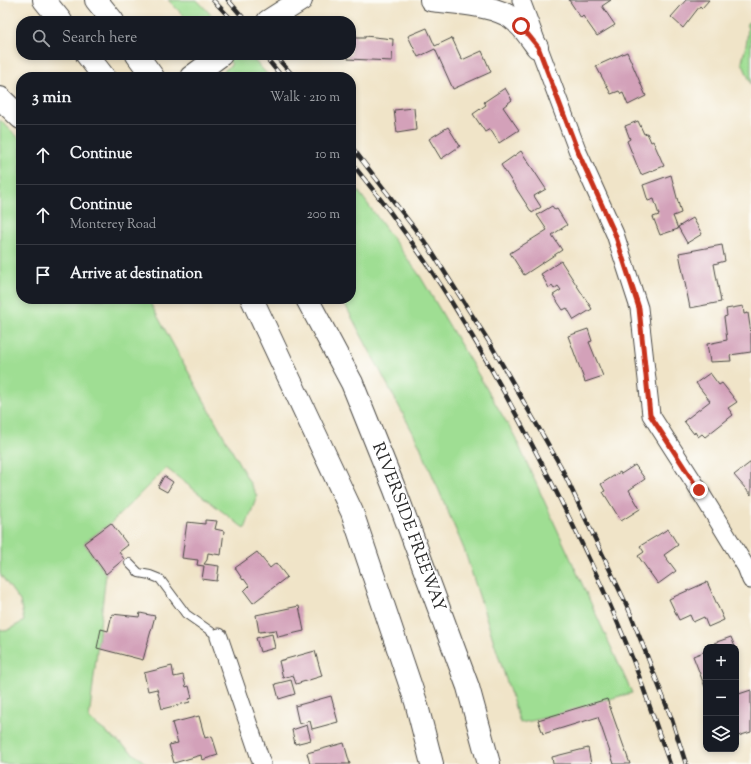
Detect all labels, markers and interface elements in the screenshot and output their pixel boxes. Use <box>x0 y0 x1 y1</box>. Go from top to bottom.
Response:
search box <box>16 16 356 60</box>
route start <box>512 17 530 35</box>
icon: search <box>30 27 52 49</box>
text: Search here <box>62 28 137 49</box>
text: 3 min <box>32 86 71 110</box>
text: Walk · 210 m <box>270 89 340 107</box>
icon: ahead <box>32 144 54 166</box>
text: Continue <box>70 144 132 165</box>
text: 10 m <box>315 146 340 164</box>
text: Continue <box>70 195 132 216</box>
icon: ahead <box>32 204 54 226</box>
text: 200 m <box>307 206 340 224</box>
text: Monterey Road <box>70 216 156 234</box>
icon: arrive <box>32 264 54 286</box>
text: Arrive at destination <box>70 264 203 285</box>
street label: RIVERSIDE FREEWAY <box>365 439 451 615</box>
route end <box>690 481 708 499</box>
map controls <box>703 644 739 752</box>
button: + <box>703 644 739 680</box>
button: − <box>703 680 739 716</box>
button: layers <box>703 716 739 752</box>

